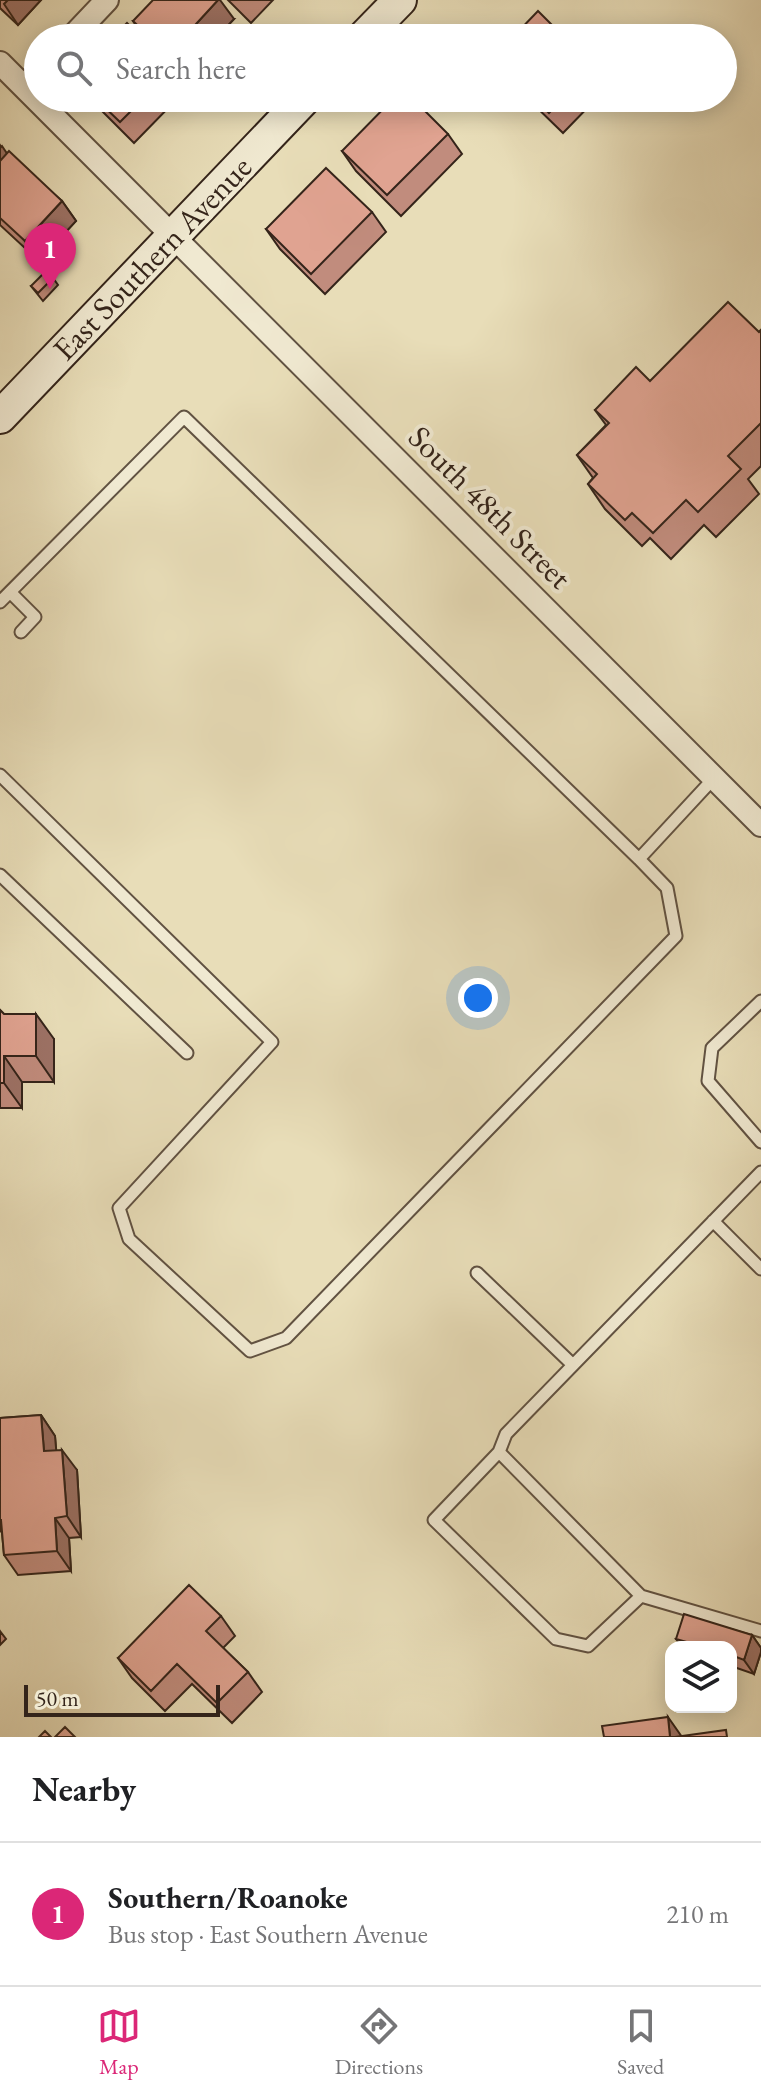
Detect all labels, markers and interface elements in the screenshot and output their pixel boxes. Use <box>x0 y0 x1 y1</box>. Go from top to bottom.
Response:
search box <box>24 24 737 112</box>
icon: search <box>52 46 96 90</box>
text: Search here <box>116 49 246 88</box>
street label: East Southern Avenue <box>43 147 261 369</box>
pin: 1 <box>24 223 76 289</box>
street label: South 48th Street <box>399 416 581 598</box>
your location <box>458 978 498 1018</box>
map controls <box>665 1641 737 1713</box>
button: layers <box>665 1641 737 1713</box>
scale bar <box>24 1681 220 1717</box>
text: 50 m <box>36 1684 79 1713</box>
text: Nearby <box>32 1767 136 1811</box>
text: Southern/Roanoke <box>108 1878 348 1917</box>
text: 1 <box>51 1897 65 1931</box>
text: 210 m <box>666 1897 729 1931</box>
text: Bus stop · East Southern Avenue <box>108 1917 428 1951</box>
tab: Map <box>97 2004 141 2081</box>
tab: Directions <box>335 2004 423 2081</box>
tab: Saved <box>617 2004 664 2081</box>

